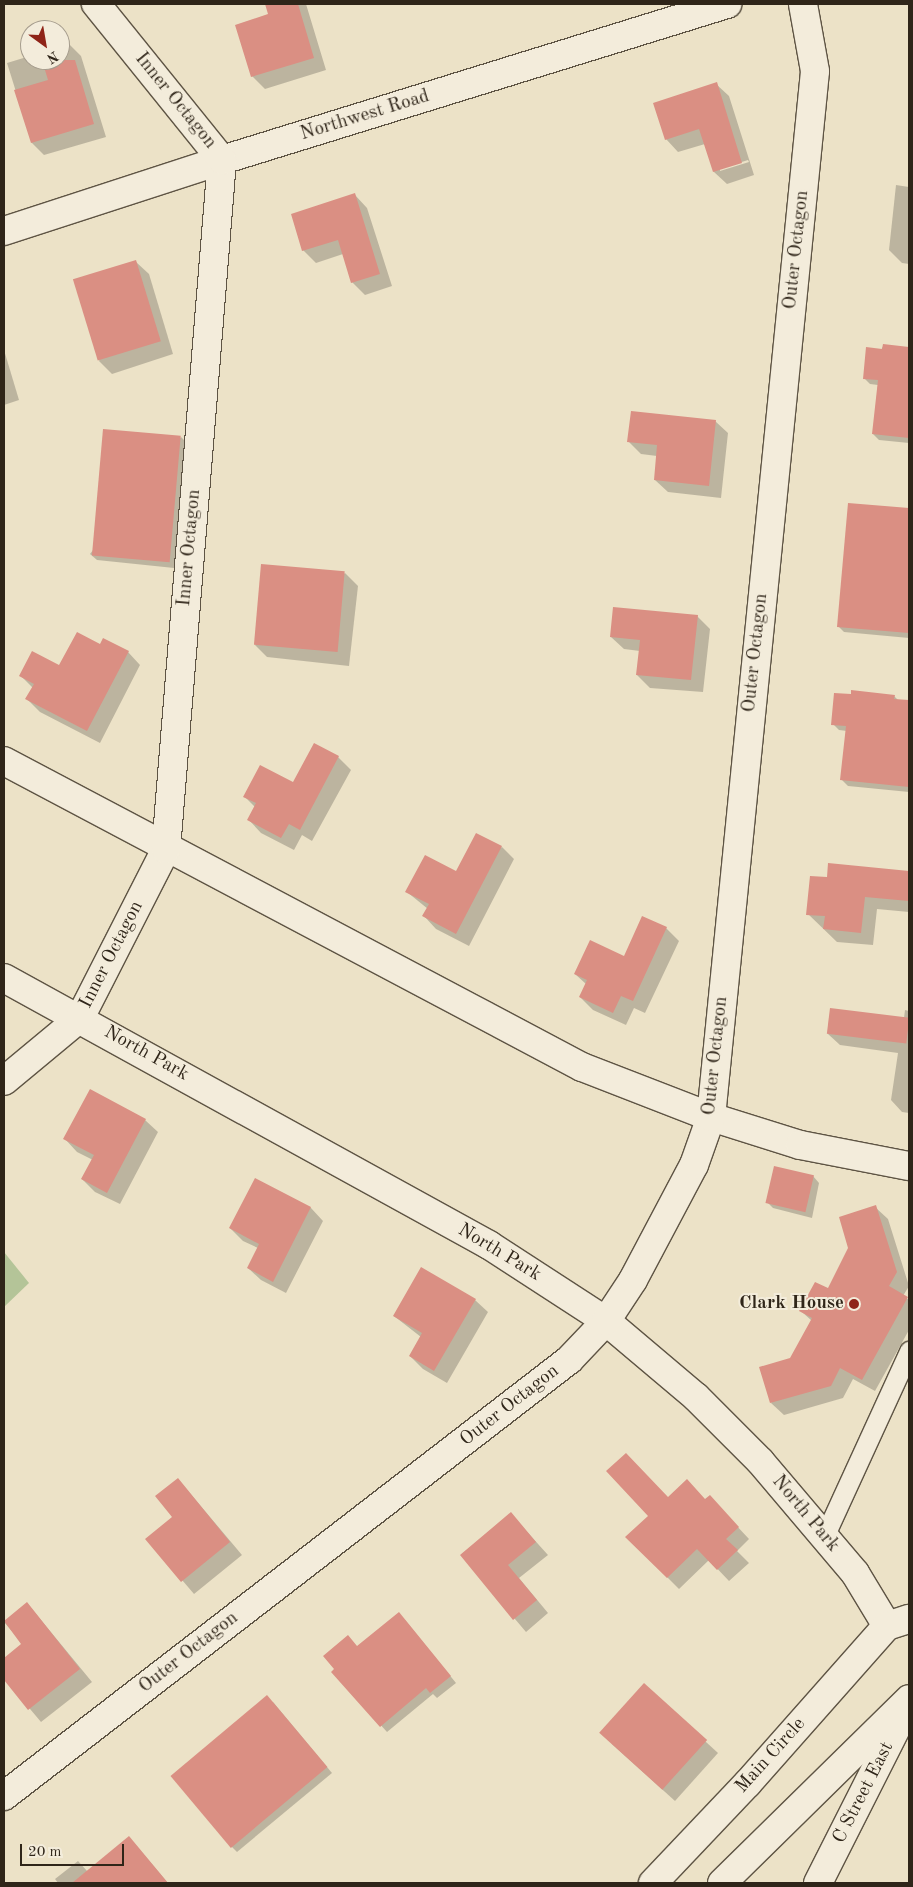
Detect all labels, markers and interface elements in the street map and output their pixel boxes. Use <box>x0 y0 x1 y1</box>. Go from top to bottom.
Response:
north arrow <box>20 20 70 70</box>
text: N <box>44 48 61 66</box>
street label: Inner Octagon <box>129 48 221 154</box>
street label: Northwest Road <box>298 86 432 146</box>
street label: Outer Octagon <box>779 189 815 311</box>
street label: Inner Octagon <box>174 489 206 607</box>
street label: Outer Octagon <box>738 592 774 714</box>
street label: Inner Octagon <box>75 898 149 1012</box>
street label: Outer Octagon <box>698 995 734 1117</box>
street label: North Park <box>100 1021 192 1087</box>
street label: North Park <box>453 1219 545 1287</box>
place label: Clark House <box>739 1293 844 1315</box>
marker: Clark House <box>848 1298 860 1310</box>
street label: Outer Octagon <box>456 1360 564 1452</box>
street label: North Park <box>766 1471 844 1557</box>
street label: Outer Octagon <box>135 1607 243 1699</box>
street label: Main Circle <box>731 1714 811 1798</box>
street label: C Street East <box>829 1738 899 1848</box>
scale bar <box>22 1834 126 1866</box>
text: 20 m <box>28 1845 62 1860</box>

